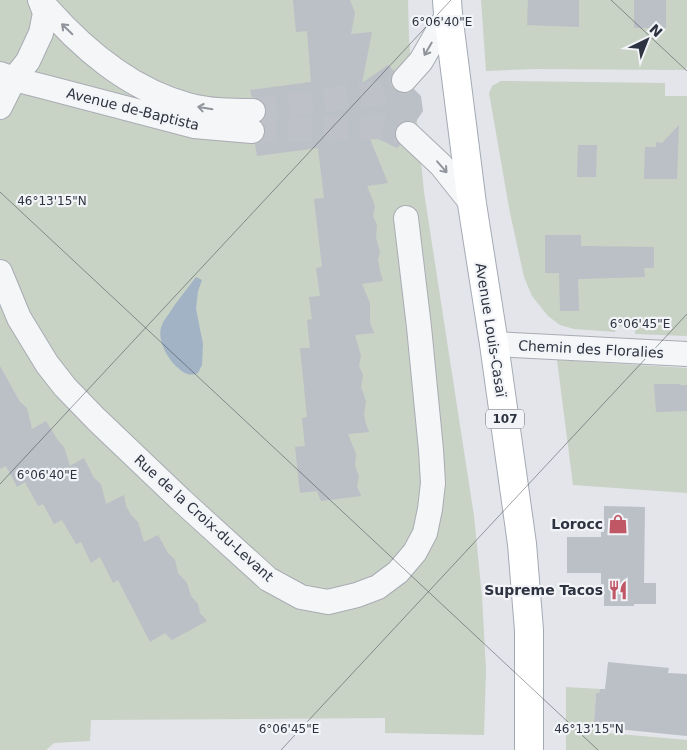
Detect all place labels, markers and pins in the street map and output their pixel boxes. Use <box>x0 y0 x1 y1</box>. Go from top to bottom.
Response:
shop icon: Lorocc <box>607 513 629 535</box>
place label: Lorocc <box>551 516 603 532</box>
restaurant icon: Supreme Tacos <box>607 579 629 601</box>
place label: Supreme Tacos <box>484 582 603 598</box>

